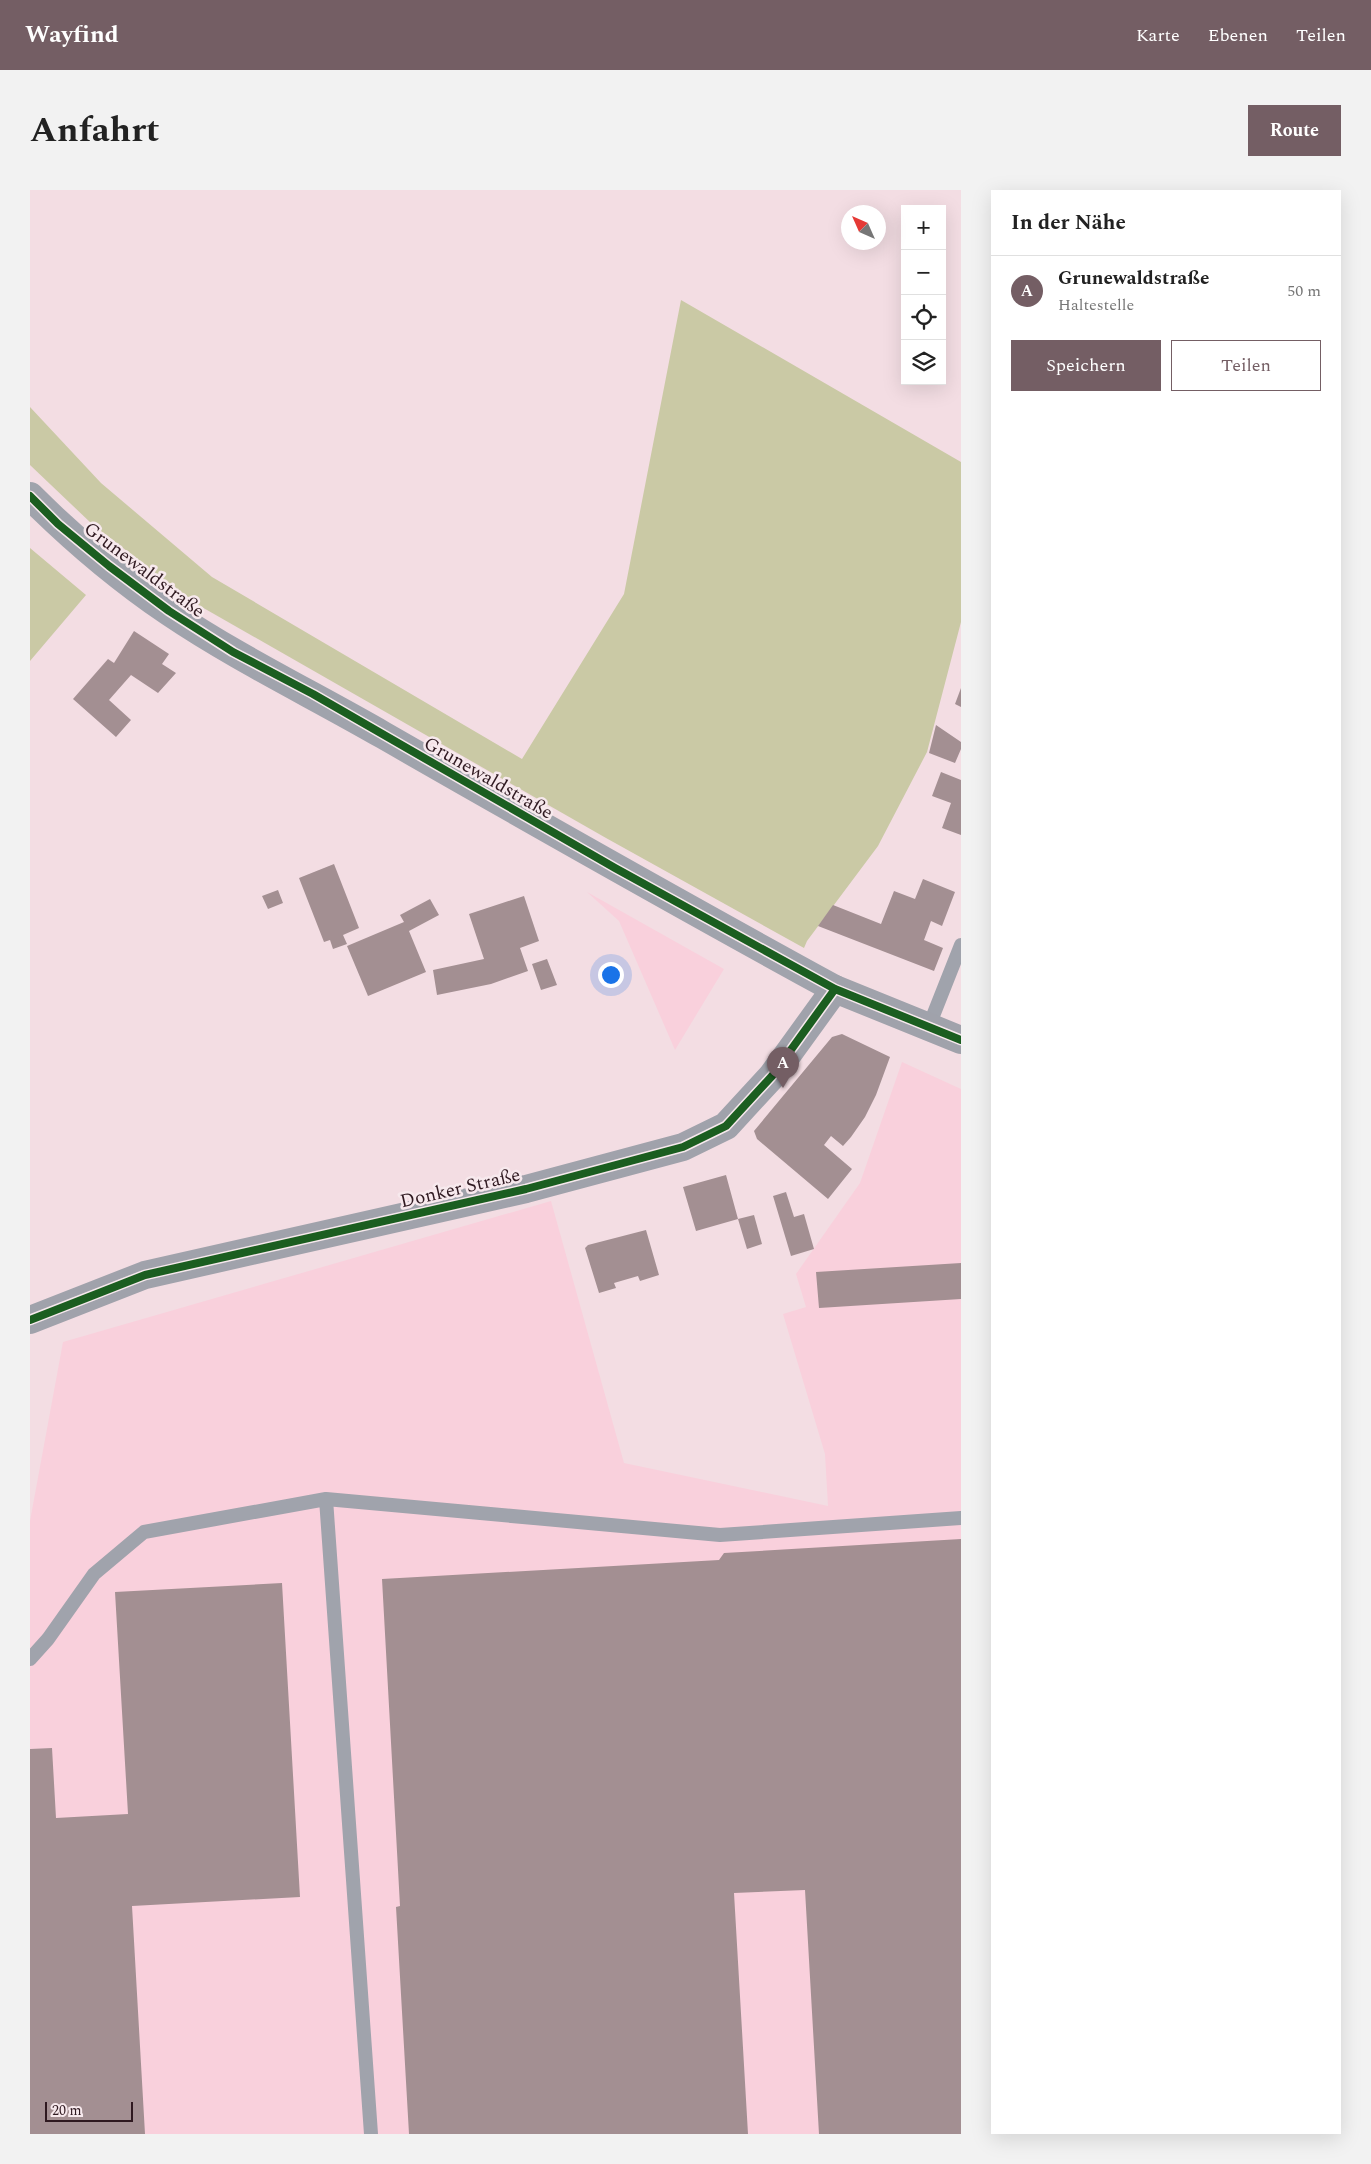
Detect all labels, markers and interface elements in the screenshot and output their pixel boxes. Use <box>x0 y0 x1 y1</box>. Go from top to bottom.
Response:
text: Wayfind <box>25 17 119 53</box>
text: Karte <box>1136 22 1180 49</box>
text: Ebenen <box>1208 22 1268 49</box>
text: Teilen <box>1296 22 1346 49</box>
text: Anfahrt <box>30 104 160 157</box>
button: Route <box>1248 105 1341 156</box>
north arrow <box>841 205 886 250</box>
map controls <box>901 205 946 385</box>
button: + <box>901 205 946 250</box>
text: In der Nähe <box>1011 207 1126 239</box>
button: − <box>901 250 946 295</box>
text: Grunewaldstraße <box>1058 264 1209 293</box>
text: A <box>1021 279 1033 303</box>
text: 50 m <box>1287 279 1321 303</box>
text: Haltestelle <box>1058 293 1134 317</box>
button: locate <box>901 295 946 340</box>
button: layers <box>901 340 946 385</box>
button: Speichern <box>1011 340 1161 391</box>
button: Teilen <box>1171 340 1321 391</box>
street label: Grunewaldstraße <box>77 515 211 626</box>
street label: Grunewaldstraße <box>418 729 558 827</box>
your location <box>598 962 624 988</box>
pin: A <box>767 1047 799 1088</box>
street label: Donker Straße <box>397 1161 523 1216</box>
scale bar <box>45 2099 132 2122</box>
text: 20 m <box>52 2100 82 2121</box>

